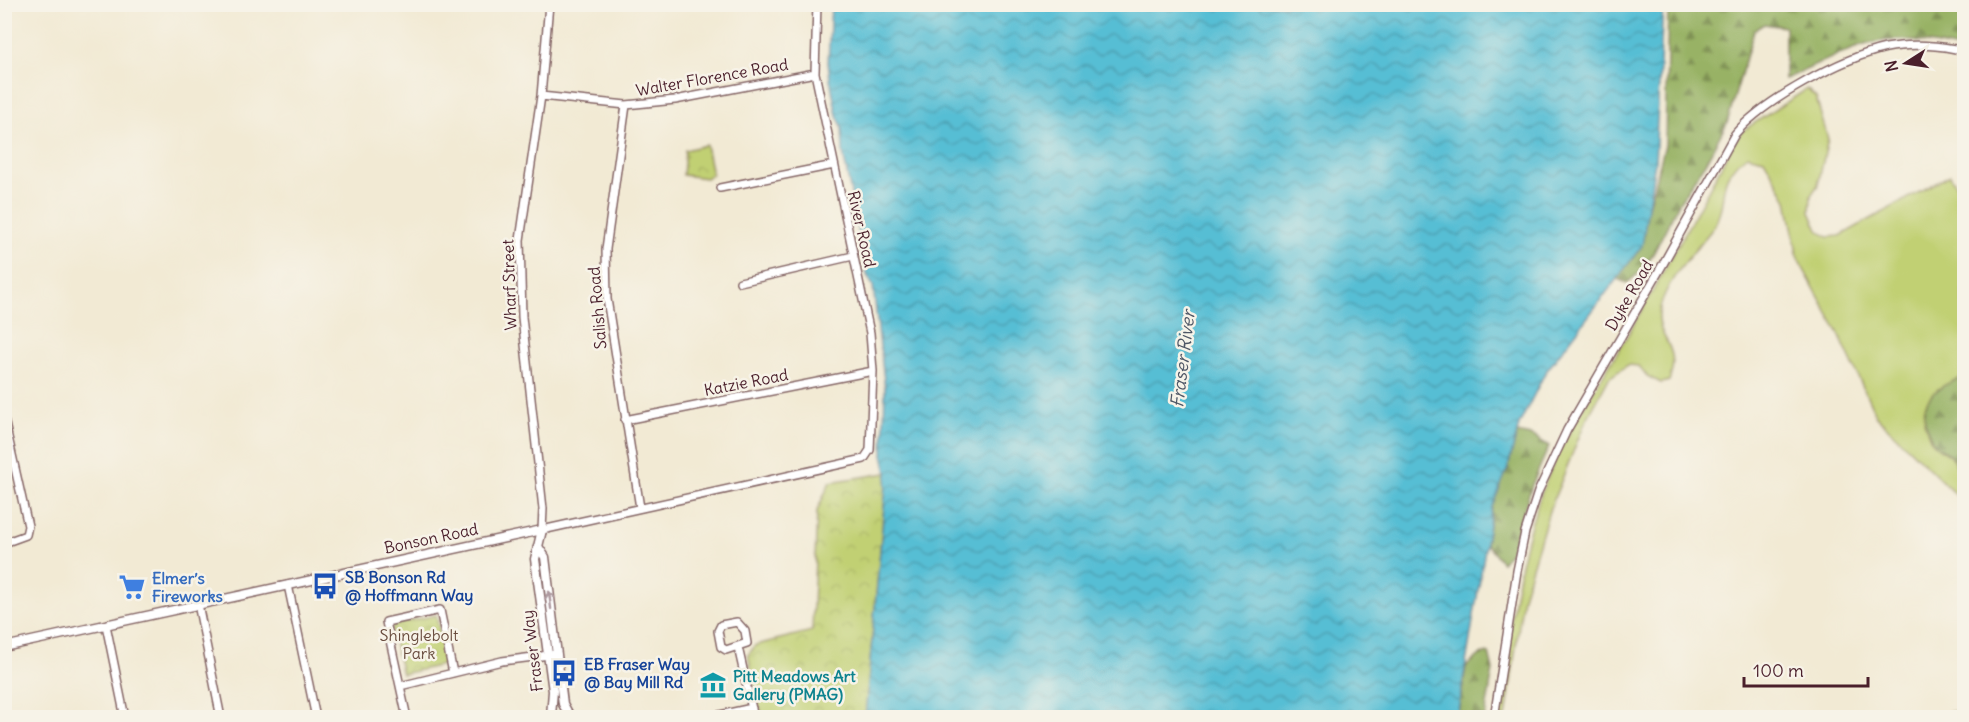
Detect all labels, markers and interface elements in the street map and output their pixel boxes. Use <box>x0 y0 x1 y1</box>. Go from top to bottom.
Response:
north arrow <box>1876 33 1936 93</box>
street label: Walter Florence Road <box>634 54 790 100</box>
text: N <box>1880 59 1902 74</box>
street label: River Road <box>843 189 881 269</box>
street label: Wharf Street <box>497 238 521 331</box>
street label: Dyke Road <box>1601 256 1657 334</box>
street label: Salish Road <box>583 266 611 350</box>
water label: Fraser River <box>1165 306 1200 409</box>
street label: Katzie Road <box>702 364 790 400</box>
street label: Bonson Road <box>382 518 480 558</box>
place label: SB Bonson Rd @ Hoffmann Way <box>345 567 473 606</box>
place label: Elmer’s Fireworks <box>152 568 223 606</box>
bus stop icon: SB Bonson Rd @ Hoffmann Way <box>310 571 340 601</box>
supermarket icon: Elmer’s Fireworks <box>117 572 147 602</box>
one-way arrow <box>544 591 555 610</box>
street label: Fraser Way <box>517 609 547 693</box>
park label: Shinglebolt Park <box>380 625 459 663</box>
scale bar <box>1744 650 1868 688</box>
place label: EB Fraser Way @ Bay Mill Rd <box>584 654 690 693</box>
bus stop icon: EB Fraser Way @ Bay Mill Rd <box>549 658 579 688</box>
text: 100 m <box>1753 659 1804 682</box>
place label: Pitt Meadows Art Gallery (PMAG) <box>733 666 856 705</box>
museum icon: Pitt Meadows Art Gallery (PMAG) <box>698 670 728 700</box>

